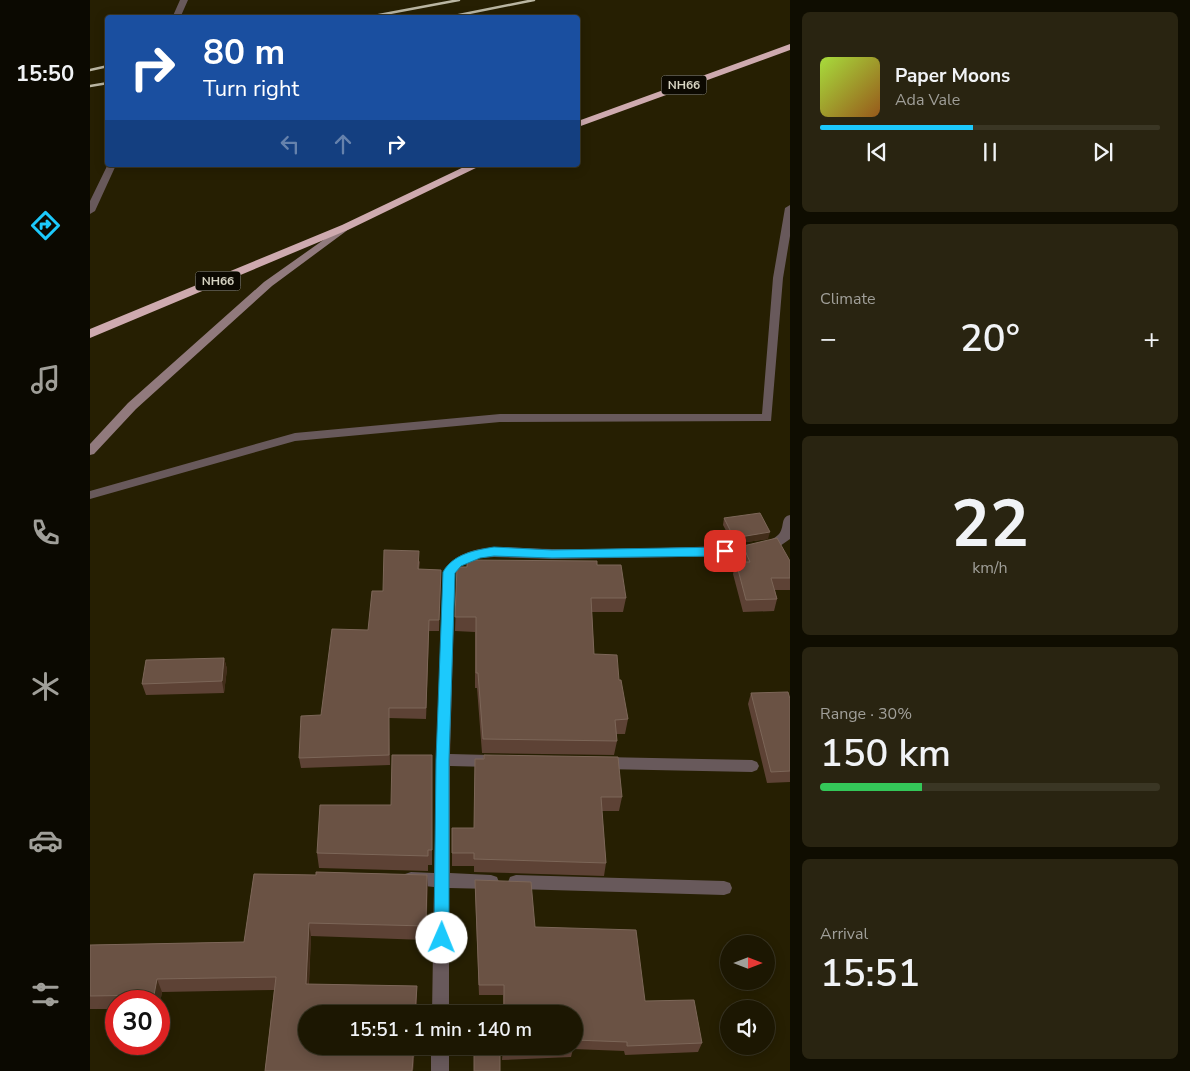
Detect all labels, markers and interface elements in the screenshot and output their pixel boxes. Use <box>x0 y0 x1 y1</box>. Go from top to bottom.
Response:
text: 80 m <box>203 29 285 76</box>
icon: right <box>120 35 185 100</box>
text: 15:50 <box>16 59 74 89</box>
text: Paper Moons <box>895 63 1010 89</box>
text: Turn right <box>203 74 299 104</box>
road number: NH66 <box>662 76 706 94</box>
text: Ada Vale <box>895 89 960 111</box>
icon: left <box>276 130 304 158</box>
icon: ahead <box>329 130 357 158</box>
icon: right <box>382 130 410 158</box>
icon: previous <box>863 138 891 166</box>
icon: pause <box>976 138 1004 166</box>
icon: next <box>1089 138 1117 166</box>
icon: directions <box>28 208 63 243</box>
road number: NH66 <box>196 272 240 290</box>
text: Climate <box>820 288 875 310</box>
text: 20° <box>960 313 1020 364</box>
text: − <box>820 320 837 358</box>
text: + <box>1143 320 1160 358</box>
icon: music <box>28 362 63 397</box>
text: 22 <box>951 480 1029 569</box>
icon: phone <box>28 515 63 550</box>
pin <box>704 530 746 572</box>
icon: arrive <box>711 537 739 565</box>
text: km/h <box>972 557 1008 579</box>
icon: climate <box>28 669 63 704</box>
text: Range · 30% <box>820 703 912 725</box>
text: 150 km <box>820 728 951 779</box>
icon: car <box>28 823 63 858</box>
position arrow <box>415 911 467 963</box>
text: Arrival <box>820 923 868 945</box>
north arrow <box>720 935 775 990</box>
map controls <box>720 935 775 1055</box>
text: 15:51 <box>820 948 920 999</box>
icon: filters <box>28 977 63 1012</box>
speed limit sign: 30 <box>105 990 170 1055</box>
button: sound <box>720 1000 775 1055</box>
text: 15:51 · 1 min · 140 m <box>349 1017 532 1043</box>

